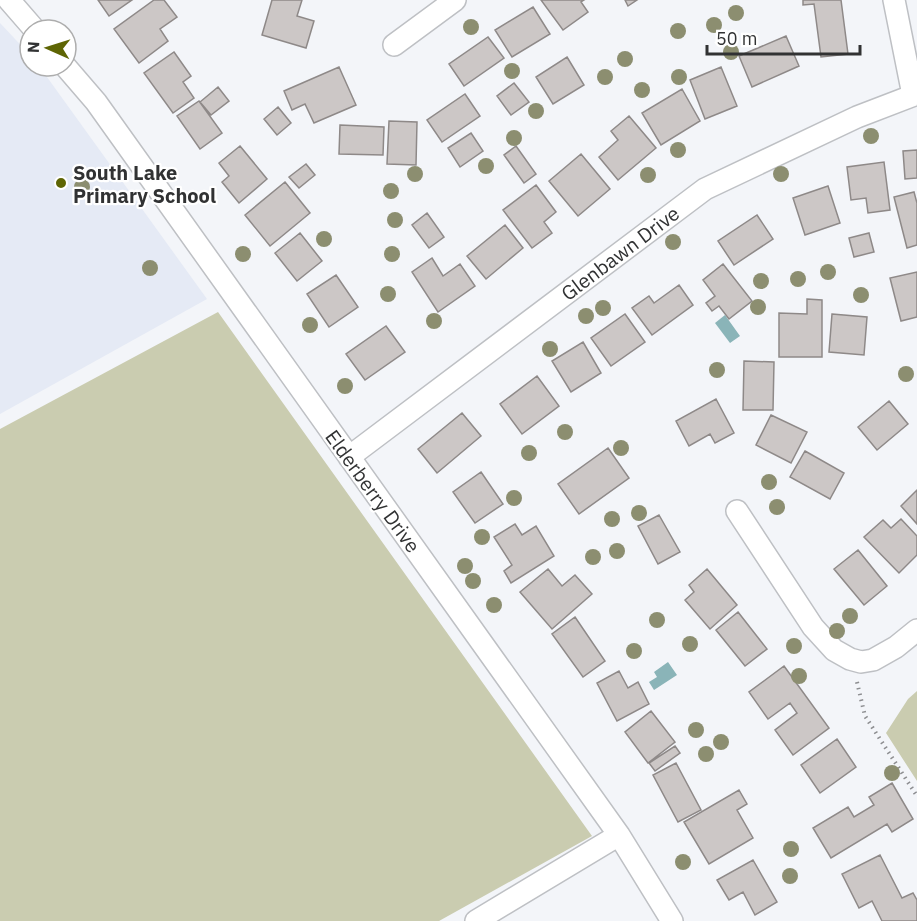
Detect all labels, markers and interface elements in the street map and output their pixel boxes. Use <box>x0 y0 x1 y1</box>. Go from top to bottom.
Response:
north arrow <box>18 18 78 78</box>
scale bar <box>707 18 860 56</box>
text: 50 m <box>716 27 758 50</box>
text: N <box>23 41 43 54</box>
place label: South Lake Primary School <box>73 159 216 209</box>
marker: South Lake Primary School <box>54 176 68 190</box>
street label: Glenbawn Drive <box>555 200 685 306</box>
street label: Elderberry Drive <box>319 424 427 558</box>

